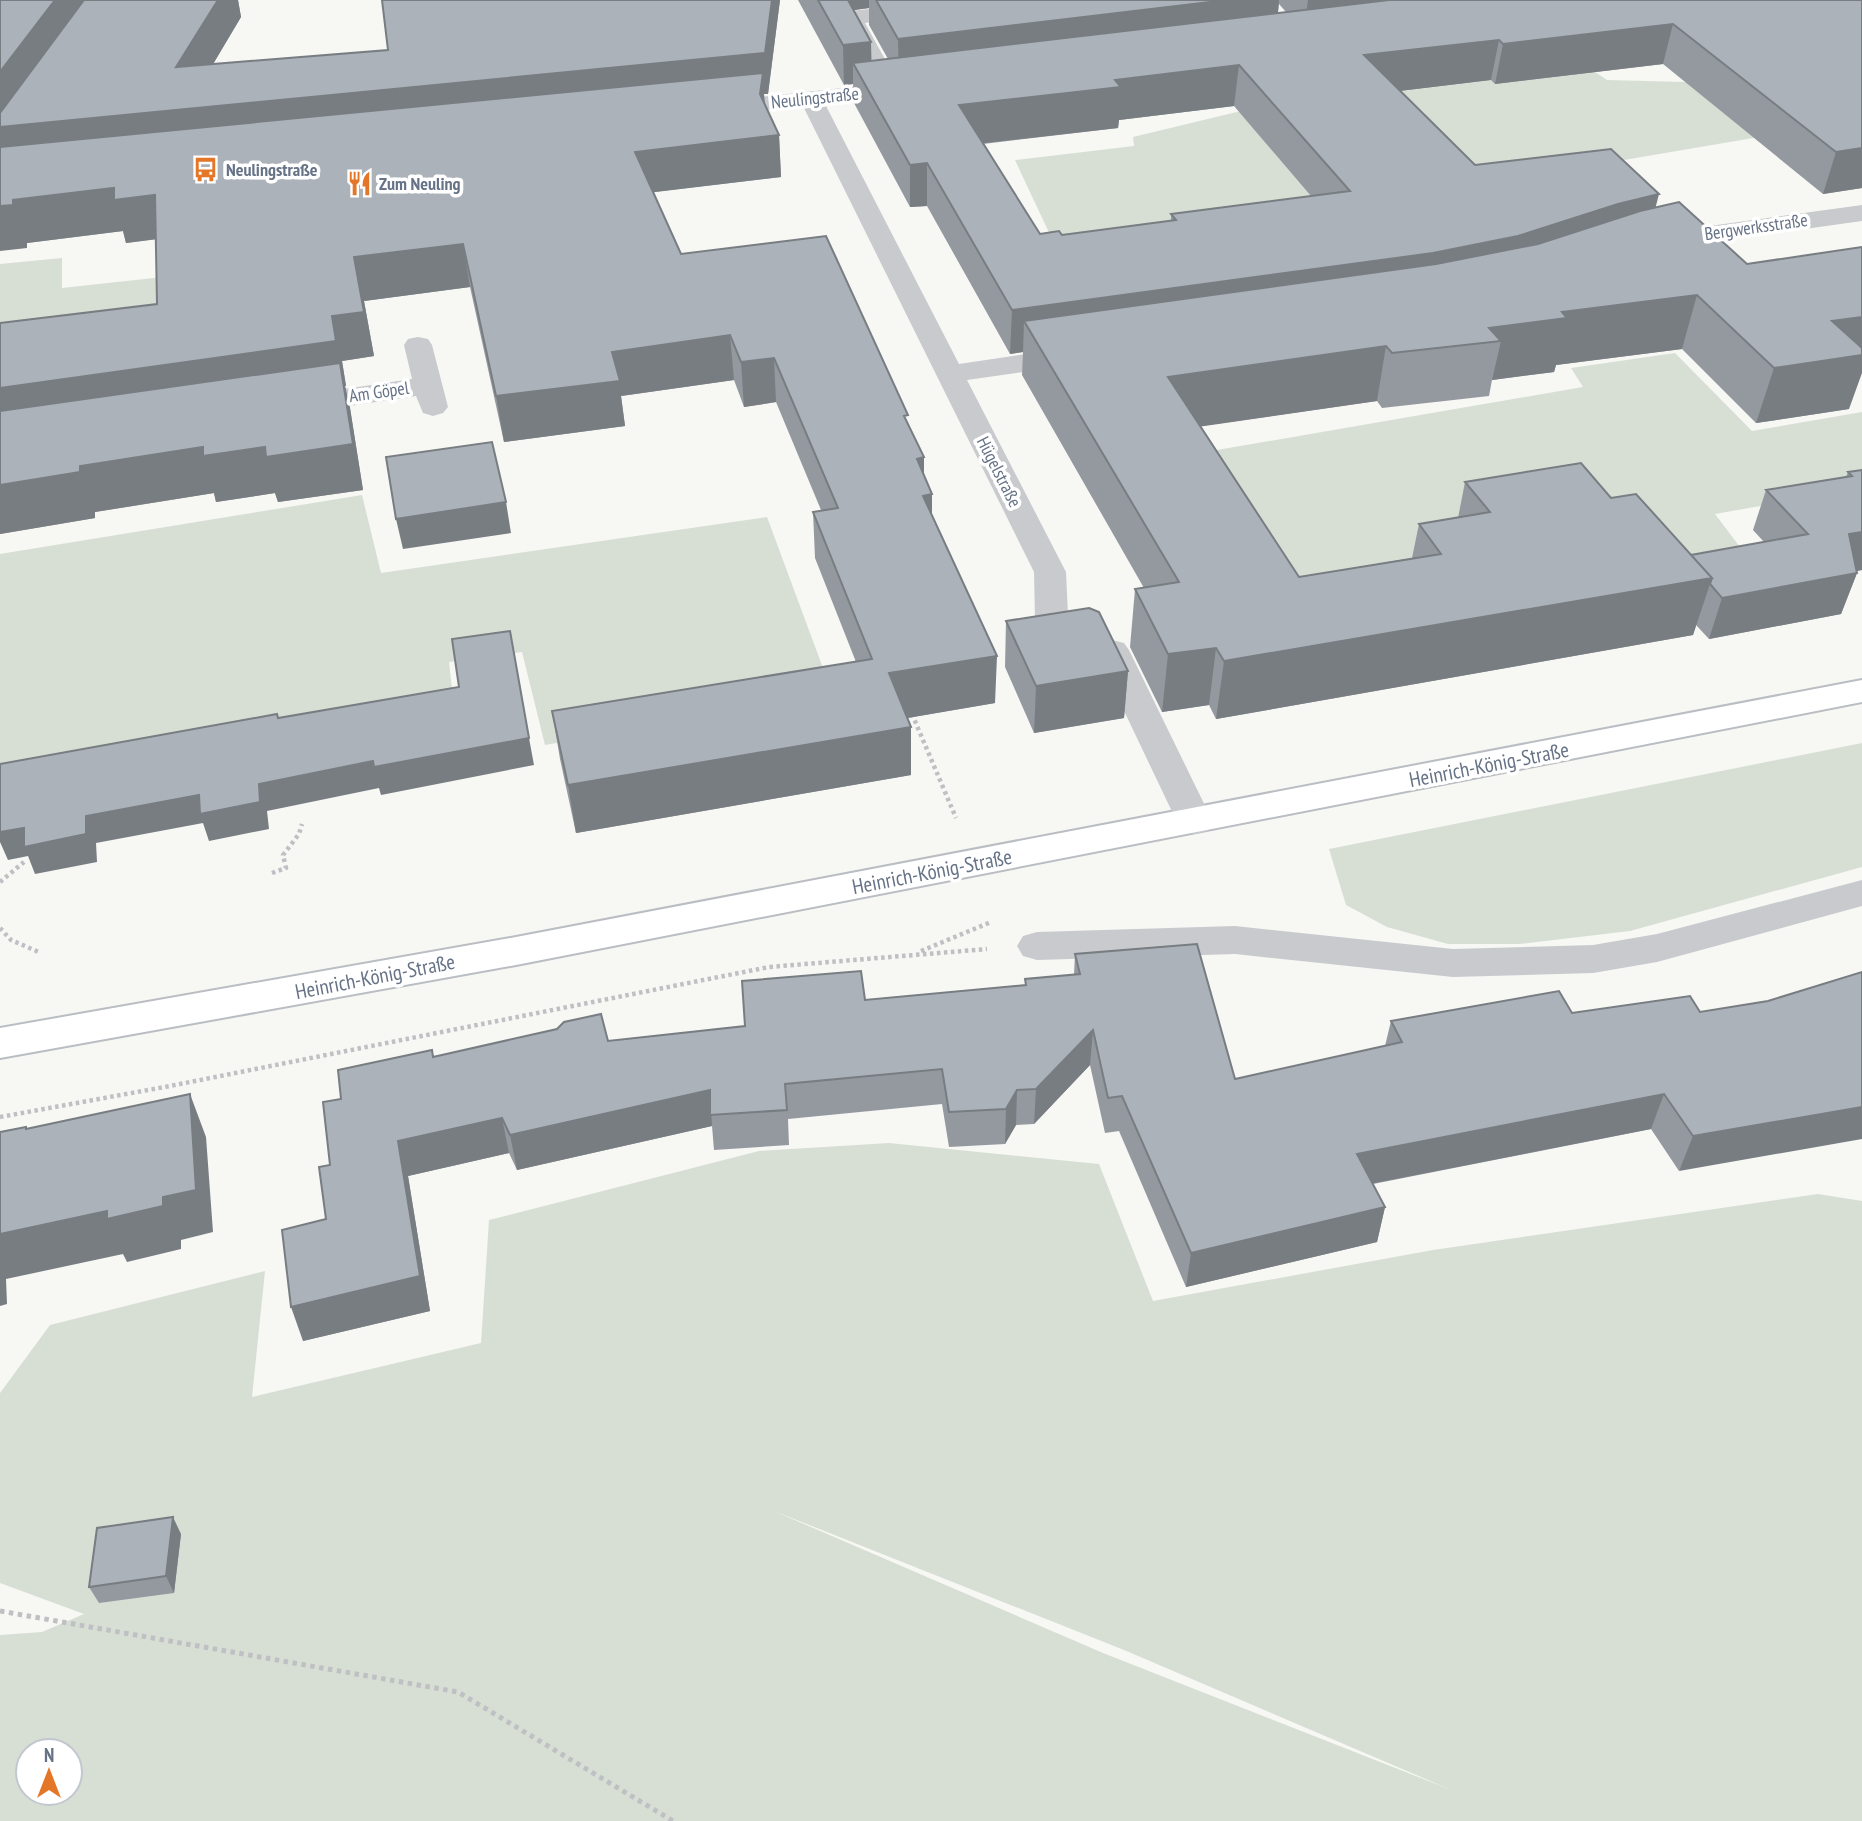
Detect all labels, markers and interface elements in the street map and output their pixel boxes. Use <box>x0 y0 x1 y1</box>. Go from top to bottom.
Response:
street label: Neulingstraße <box>770 81 860 114</box>
bus stop icon: Neulingstraße <box>192 156 220 184</box>
place label: Neulingstraße <box>226 158 318 181</box>
restaurant icon: Zum Neuling <box>345 170 373 198</box>
place label: Zum Neuling <box>379 172 461 195</box>
street label: Bergwerksstraße <box>1703 208 1809 245</box>
street label: Am Göpel <box>348 376 411 407</box>
street label: Hügelstraße <box>972 433 1027 511</box>
street label: Heinrich-König-Straße <box>1407 736 1571 793</box>
street label: Heinrich-König-Straße <box>850 843 1014 900</box>
street label: Heinrich-König-Straße <box>293 948 457 1005</box>
north arrow <box>14 1737 84 1807</box>
text: N <box>44 1743 54 1767</box>

